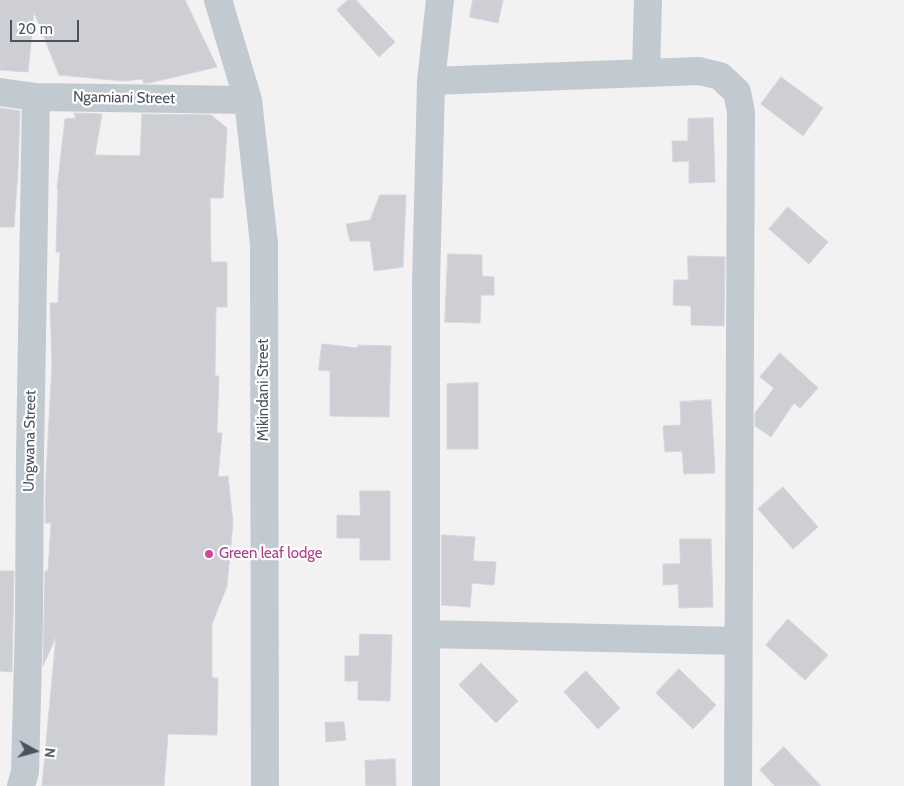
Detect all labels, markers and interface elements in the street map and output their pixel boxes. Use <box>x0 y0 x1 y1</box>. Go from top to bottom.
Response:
scale bar <box>12 10 81 42</box>
text: 20 m <box>18 20 53 38</box>
street label: Ngamiani Street <box>73 88 175 108</box>
street label: Mikindani Street <box>255 339 273 441</box>
street label: Ungwana Street <box>20 390 40 492</box>
place label: Green leaf lodge <box>219 545 322 563</box>
marker: Green leaf lodge <box>203 548 215 560</box>
north arrow <box>10 726 60 776</box>
text: N <box>40 747 59 759</box>

